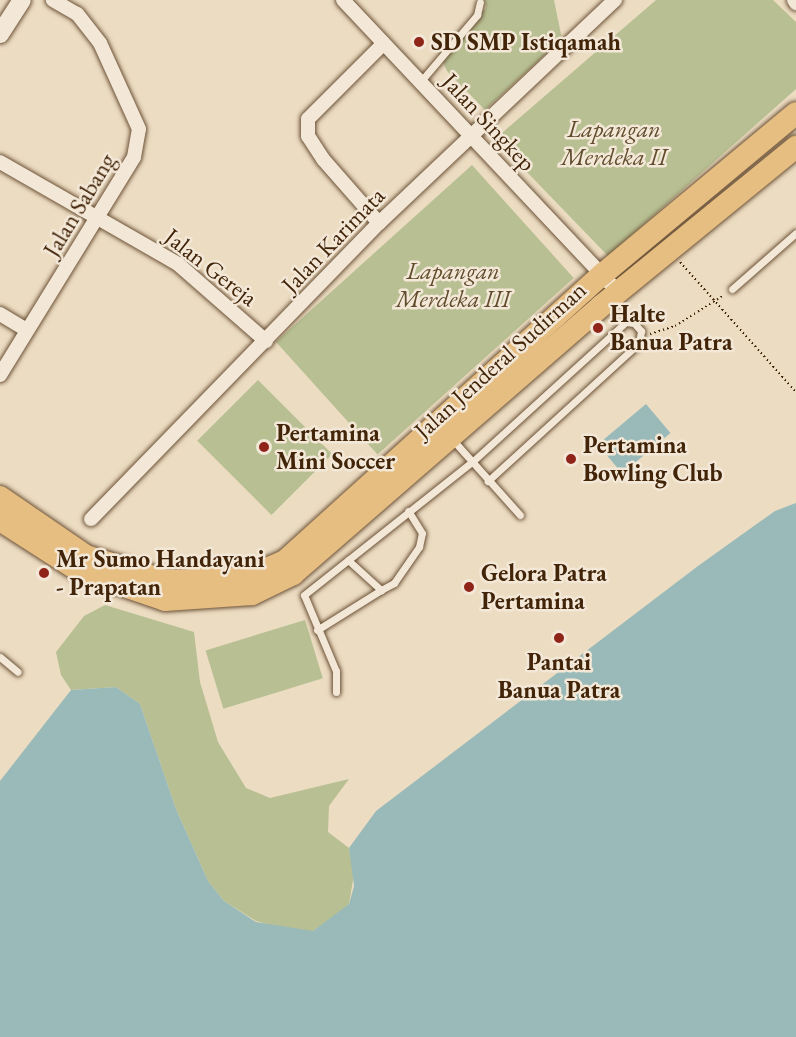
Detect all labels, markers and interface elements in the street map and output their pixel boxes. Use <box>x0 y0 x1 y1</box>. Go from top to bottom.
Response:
place label: SD SMP Istiqamah <box>431 28 621 56</box>
marker: SD SMP Istiqamah <box>412 35 426 49</box>
street label: Jalan Singkep <box>436 67 542 177</box>
park label: Lapangan Merdeka II <box>561 115 667 171</box>
street label: Jalan Sabang <box>37 148 121 262</box>
street label: Jalan Karimata <box>276 181 390 299</box>
street label: Jalan Gereja <box>159 222 263 312</box>
park label: Lapangan Merdeka III <box>396 257 510 313</box>
street label: Jalan Jenderal Sudirman <box>408 275 592 445</box>
place label: Halte Banua Patra <box>610 300 732 356</box>
marker: Halte Banua Patra <box>591 321 605 335</box>
place label: Pertamina Mini Soccer <box>276 419 395 475</box>
place label: Pertamina Bowling Club <box>583 431 722 487</box>
marker: Pertamina Mini Soccer <box>257 440 271 454</box>
marker: Pertamina Bowling Club <box>564 452 578 466</box>
place label: Mr Sumo Handayani - Prapatan <box>56 545 264 601</box>
place label: Gelora Patra Pertamina <box>481 559 607 615</box>
marker: Mr Sumo Handayani - Prapatan <box>37 566 51 580</box>
marker: Gelora Patra Pertamina <box>462 580 476 594</box>
marker: Pantai Banua Patra <box>552 631 566 645</box>
place label: Pantai Banua Patra <box>498 648 620 704</box>

